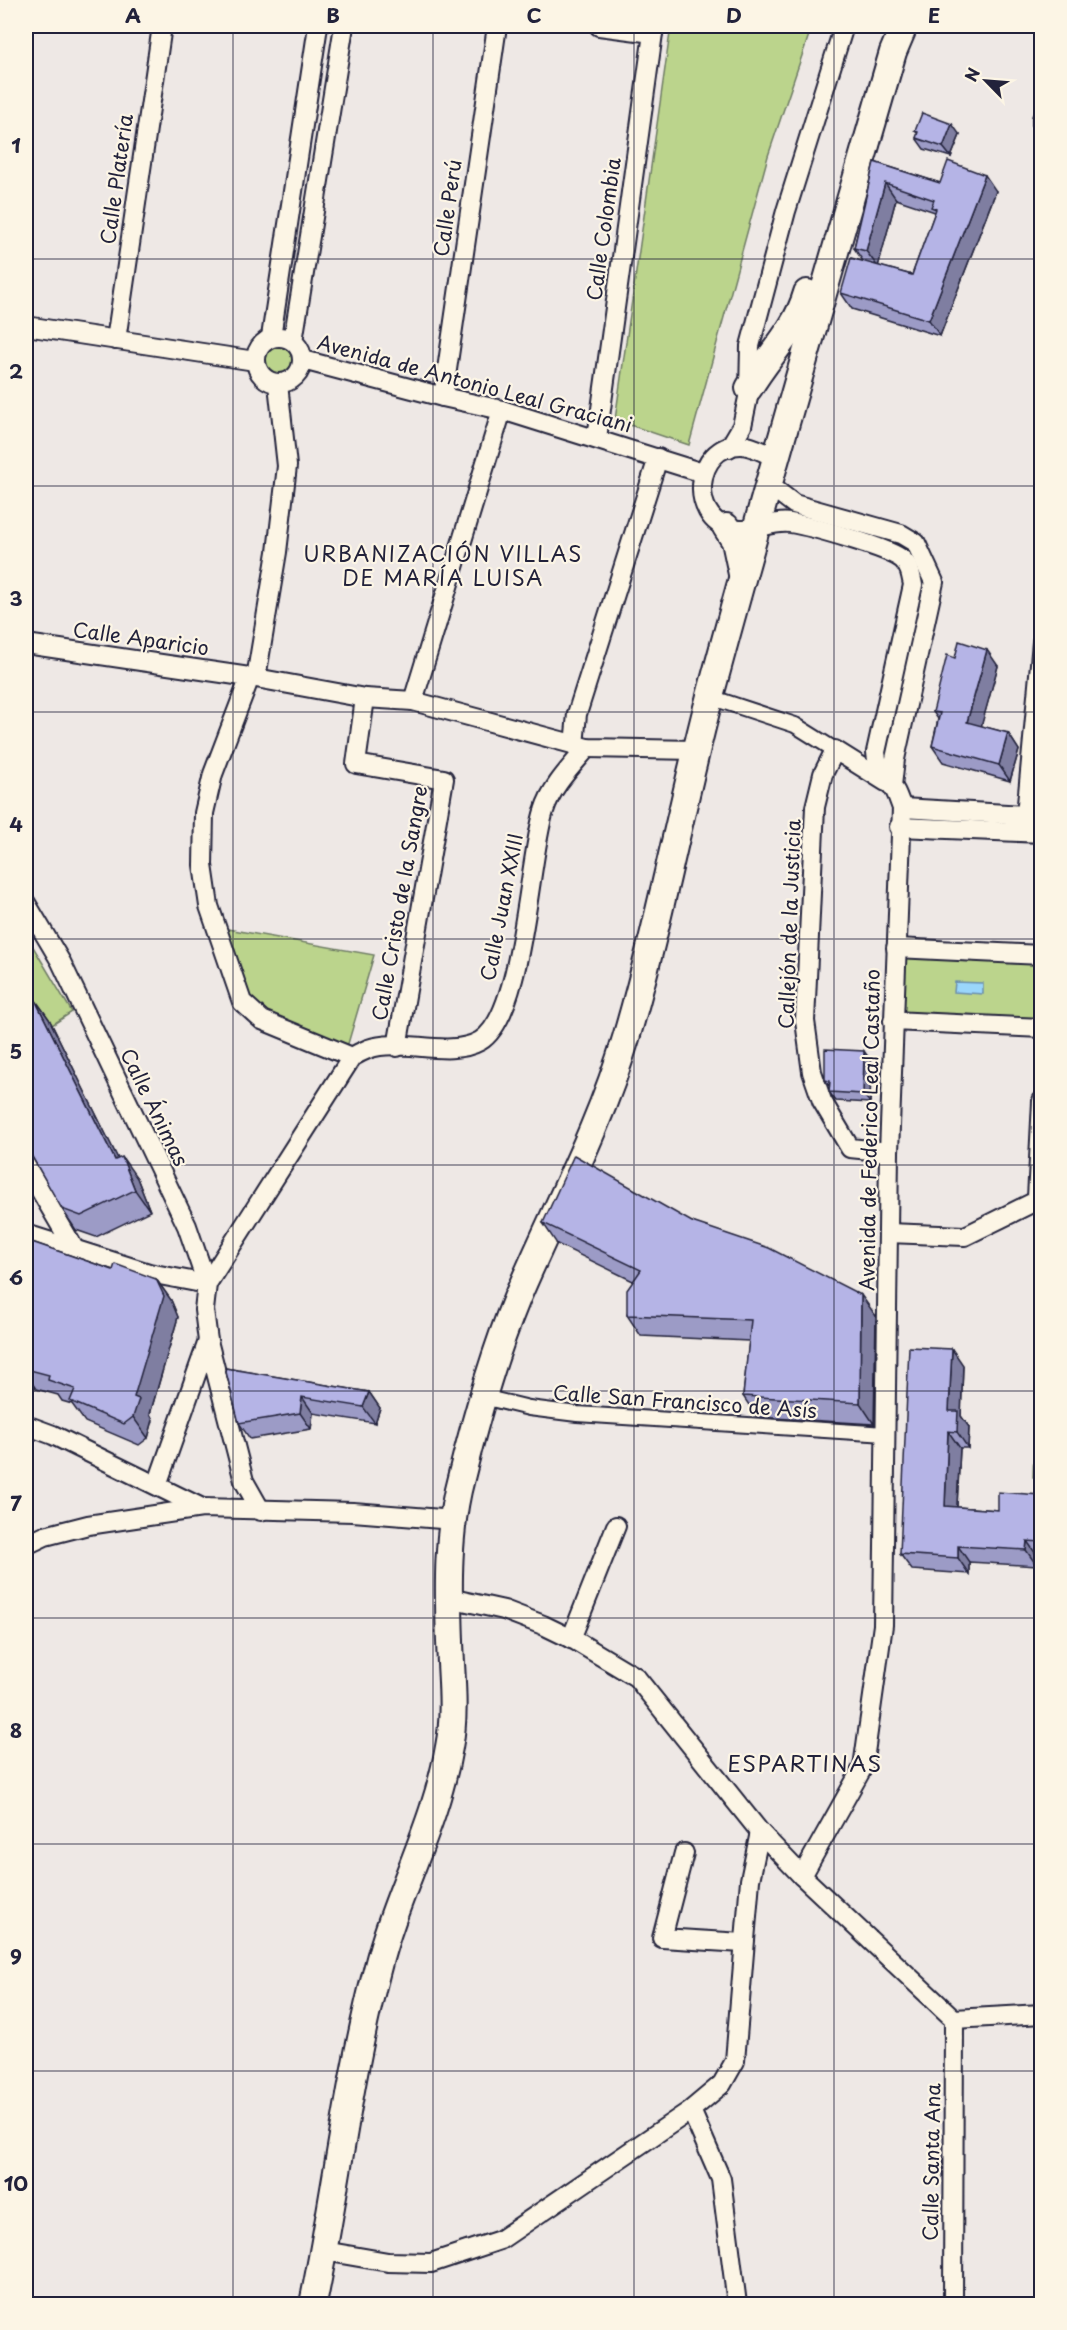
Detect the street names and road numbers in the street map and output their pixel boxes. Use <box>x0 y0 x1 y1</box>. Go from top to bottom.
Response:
street label: Calle Platería <box>92 111 140 246</box>
street label: Calle Colombia <box>578 155 628 303</box>
street label: Calle Perú <box>425 157 469 259</box>
street label: Avenida de Antonio Leal Graciani <box>314 326 636 440</box>
street label: Calle Aparicio <box>71 614 211 662</box>
street label: Calle Cristo de la Sangre <box>364 783 434 1023</box>
street label: Callejón de la Justicia <box>770 818 808 1030</box>
street label: Calle Juan XXIII <box>472 831 530 983</box>
street label: Avenida de Federico Leal Castaño <box>851 969 887 1291</box>
street label: Calle Ánimas <box>114 1043 196 1171</box>
street label: Calle San Francisco de Asís <box>552 1377 818 1425</box>
street label: Calle Santa Ana <box>915 2082 947 2241</box>

